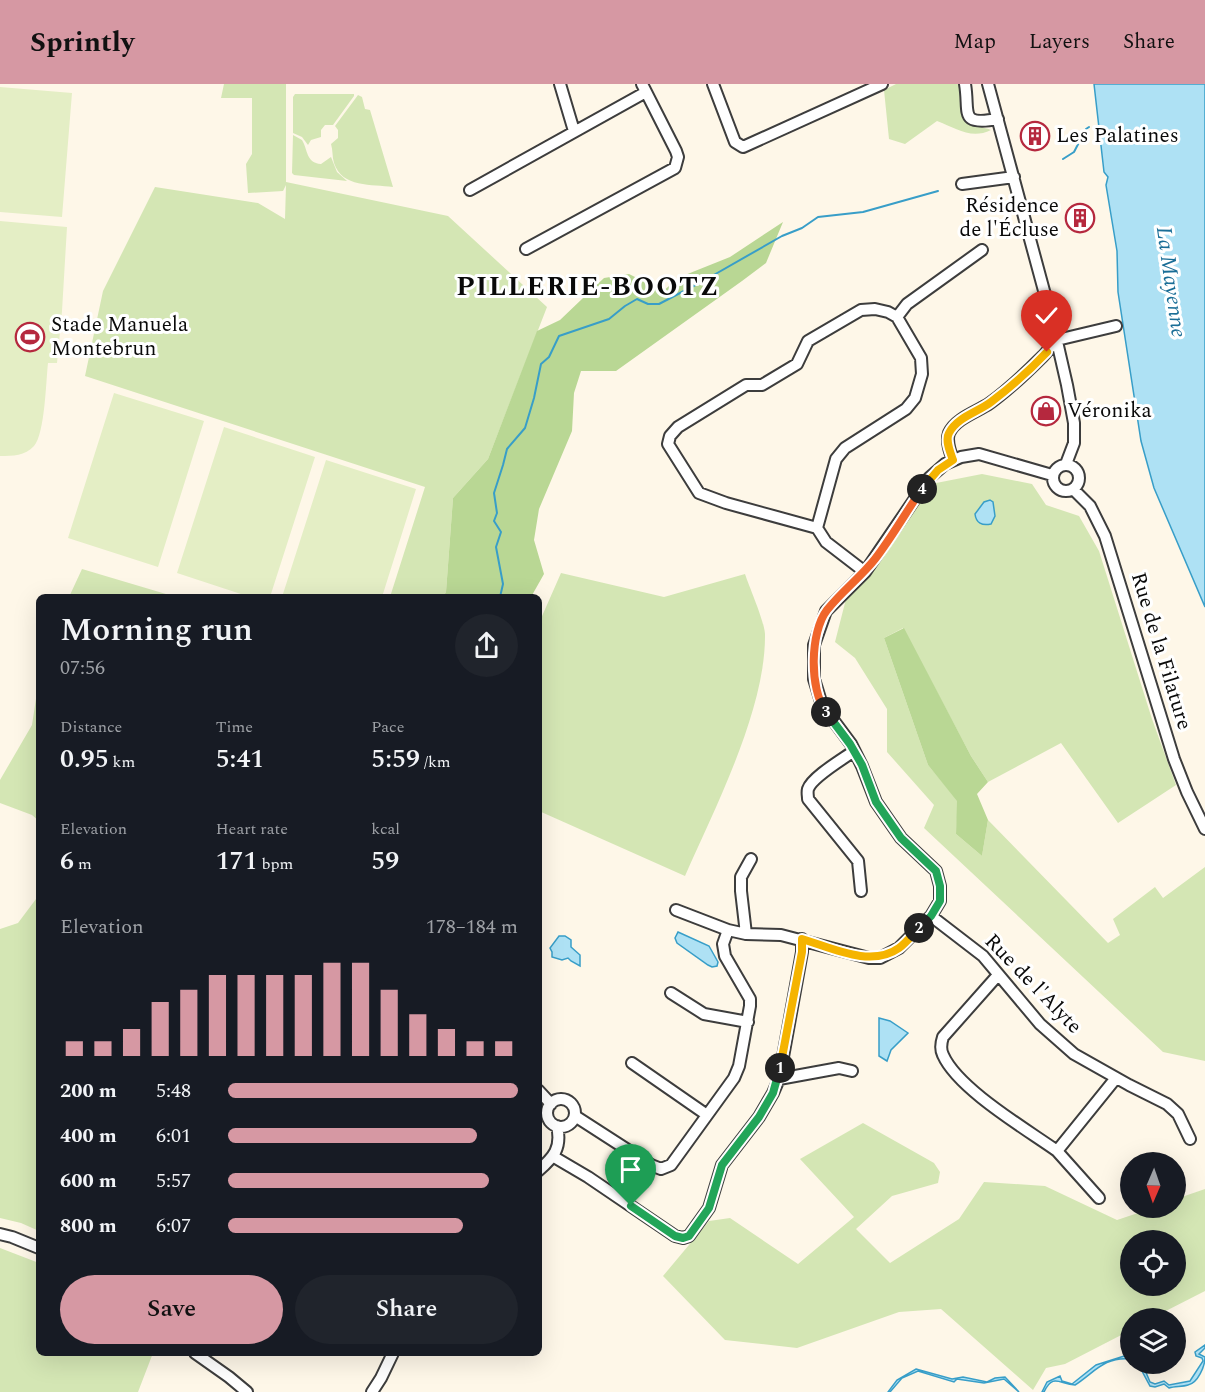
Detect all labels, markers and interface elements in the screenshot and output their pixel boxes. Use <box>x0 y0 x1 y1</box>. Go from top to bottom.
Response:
text: Sprintly <box>30 21 134 64</box>
text: Map <box>954 26 996 58</box>
text: Layers <box>1029 26 1090 58</box>
text: Share <box>1123 26 1175 58</box>
building icon: Les Palatines <box>1019 120 1051 152</box>
place label: Les Palatines <box>1056 120 1179 152</box>
place label: Résidence de l'Écluse <box>959 190 1059 246</box>
building icon: Résidence de l'Écluse <box>1064 202 1096 234</box>
water label: La Mayenne <box>1147 224 1195 340</box>
district label: PILLERIE-BOOTZ <box>456 266 720 308</box>
pin <box>1021 290 1072 352</box>
icon: check <box>1030 299 1063 332</box>
place label: Stade Manuela Montebrun <box>51 309 189 365</box>
sports icon: Stade Manuela Montebrun <box>14 321 46 353</box>
shop icon: Véronika <box>1030 395 1062 427</box>
place label: Véronika <box>1067 395 1152 427</box>
pin: 4 <box>907 474 937 504</box>
text: 4 <box>918 477 926 501</box>
street label: Rue de la Filature <box>1122 568 1200 734</box>
text: Morning run <box>60 605 253 655</box>
button: share <box>455 614 518 677</box>
text: 07:56 <box>60 653 105 683</box>
pin: 3 <box>811 697 841 727</box>
text: 3 <box>822 700 830 724</box>
text: Distance <box>60 715 122 739</box>
text: Time <box>216 715 253 739</box>
text: Pace <box>371 715 404 739</box>
text: 0.95 <box>60 739 109 779</box>
text: 5:41 <box>216 739 264 779</box>
text: 5:59 <box>371 739 420 779</box>
text: km <box>109 750 135 774</box>
text: /km <box>420 750 451 774</box>
text: Elevation <box>60 817 127 841</box>
text: Heart rate <box>216 817 288 841</box>
text: kcal <box>371 817 400 841</box>
text: 6 <box>60 841 74 881</box>
text: 171 <box>216 841 257 881</box>
text: 59 <box>371 841 399 881</box>
text: m <box>74 852 92 876</box>
text: bpm <box>257 852 293 876</box>
text: Elevation <box>60 912 144 942</box>
text: 178–184 m <box>426 912 518 942</box>
pin: 2 <box>904 913 934 943</box>
text: 2 <box>915 916 923 940</box>
street label: Rue de l'Alyte <box>977 926 1089 1042</box>
pin: 1 <box>765 1053 795 1083</box>
text: 1 <box>776 1056 784 1080</box>
text: 200 m <box>60 1076 117 1106</box>
text: 5:48 <box>156 1076 191 1106</box>
text: 400 m <box>60 1121 117 1151</box>
text: 6:01 <box>156 1121 191 1151</box>
pin <box>605 1144 656 1206</box>
north arrow <box>1120 1152 1186 1218</box>
map controls <box>1120 1152 1186 1374</box>
icon: arrive <box>614 1153 647 1186</box>
text: 600 m <box>60 1166 117 1196</box>
text: 5:57 <box>156 1166 191 1196</box>
text: 800 m <box>60 1211 117 1241</box>
text: 6:07 <box>156 1211 191 1241</box>
button: locate <box>1120 1230 1186 1296</box>
button: Save <box>60 1275 283 1344</box>
button: Share <box>295 1275 518 1344</box>
button: layers <box>1120 1308 1186 1374</box>

